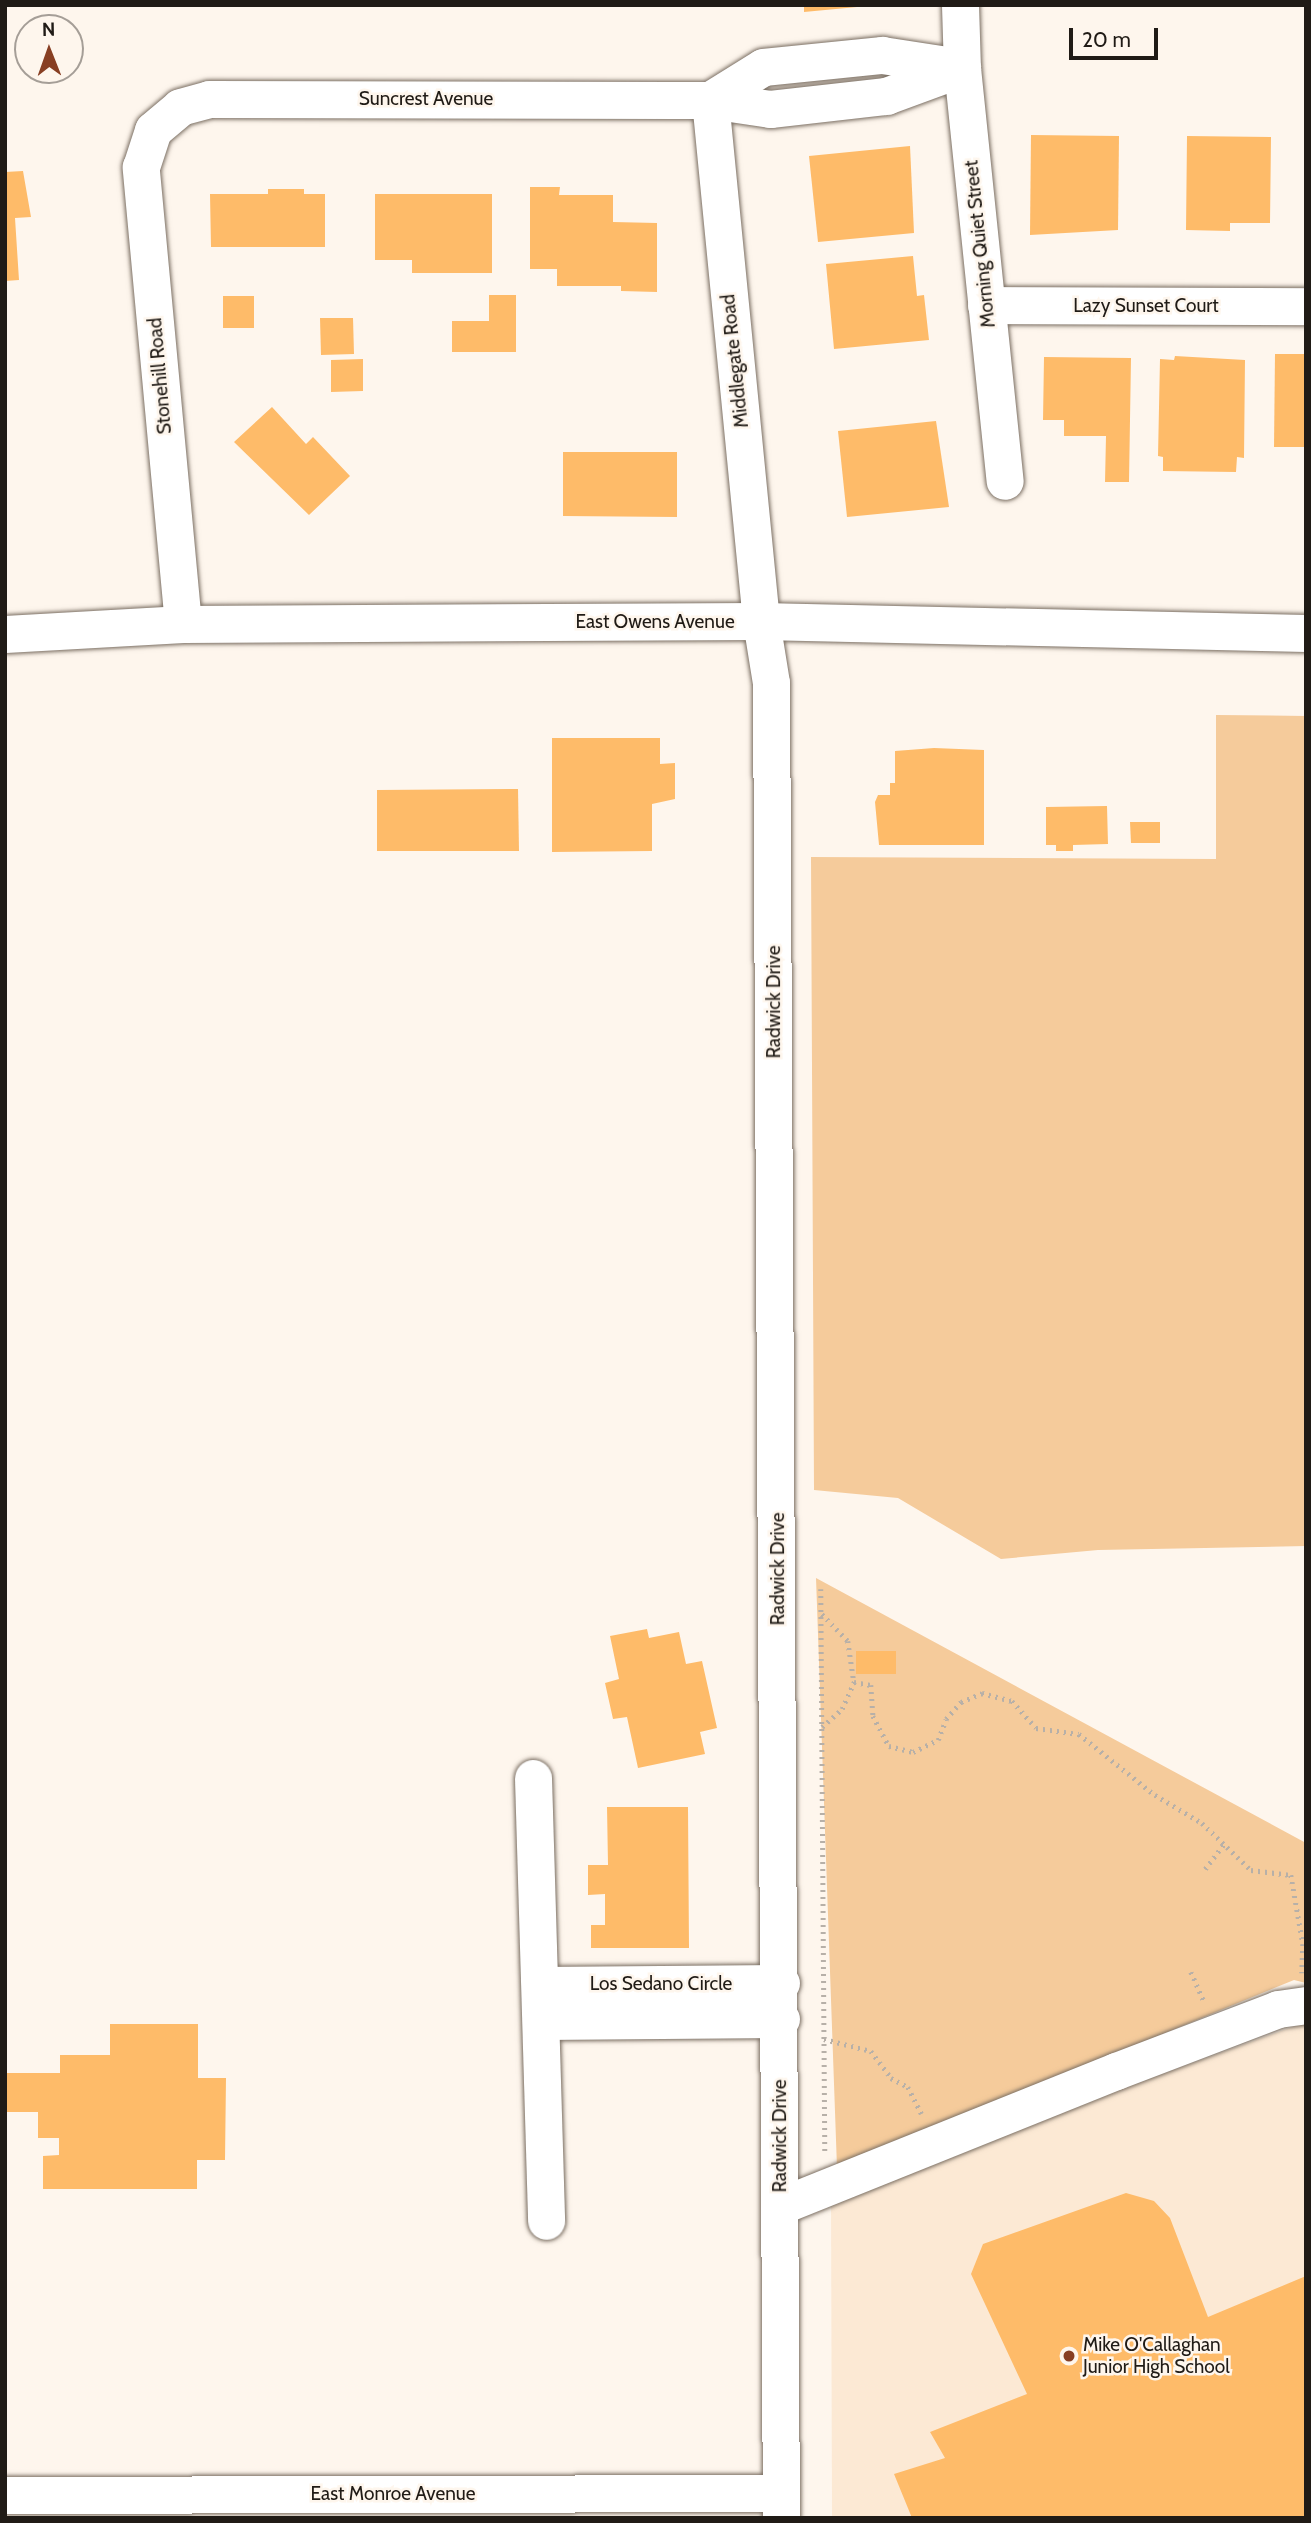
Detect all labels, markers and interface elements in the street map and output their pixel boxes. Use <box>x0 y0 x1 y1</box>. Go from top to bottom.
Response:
north arrow <box>14 14 84 84</box>
scale bar <box>1073 14 1162 58</box>
text: N <box>42 18 56 41</box>
text: 20 m <box>1082 27 1131 52</box>
street label: Suncrest Avenue <box>359 88 493 110</box>
street label: Morning Quiet Street <box>960 159 1000 329</box>
street label: Middlegate Road <box>717 293 753 429</box>
street label: Lazy Sunset Court <box>1073 295 1219 317</box>
street label: Stonehill Road <box>144 317 176 435</box>
street label: East Owens Avenue <box>575 611 735 633</box>
street label: Radwick Drive <box>763 946 785 1058</box>
street label: Radwick Drive <box>767 1513 789 1625</box>
street label: Los Sedano Circle <box>590 1973 732 1995</box>
street label: Radwick Drive <box>769 2080 791 2192</box>
place label: Mike O'Callaghan Junior High School <box>1083 2334 1230 2378</box>
marker: Mike O'Callaghan Junior High School <box>1061 2348 1077 2364</box>
street label: East Monroe Avenue <box>311 2483 475 2505</box>

